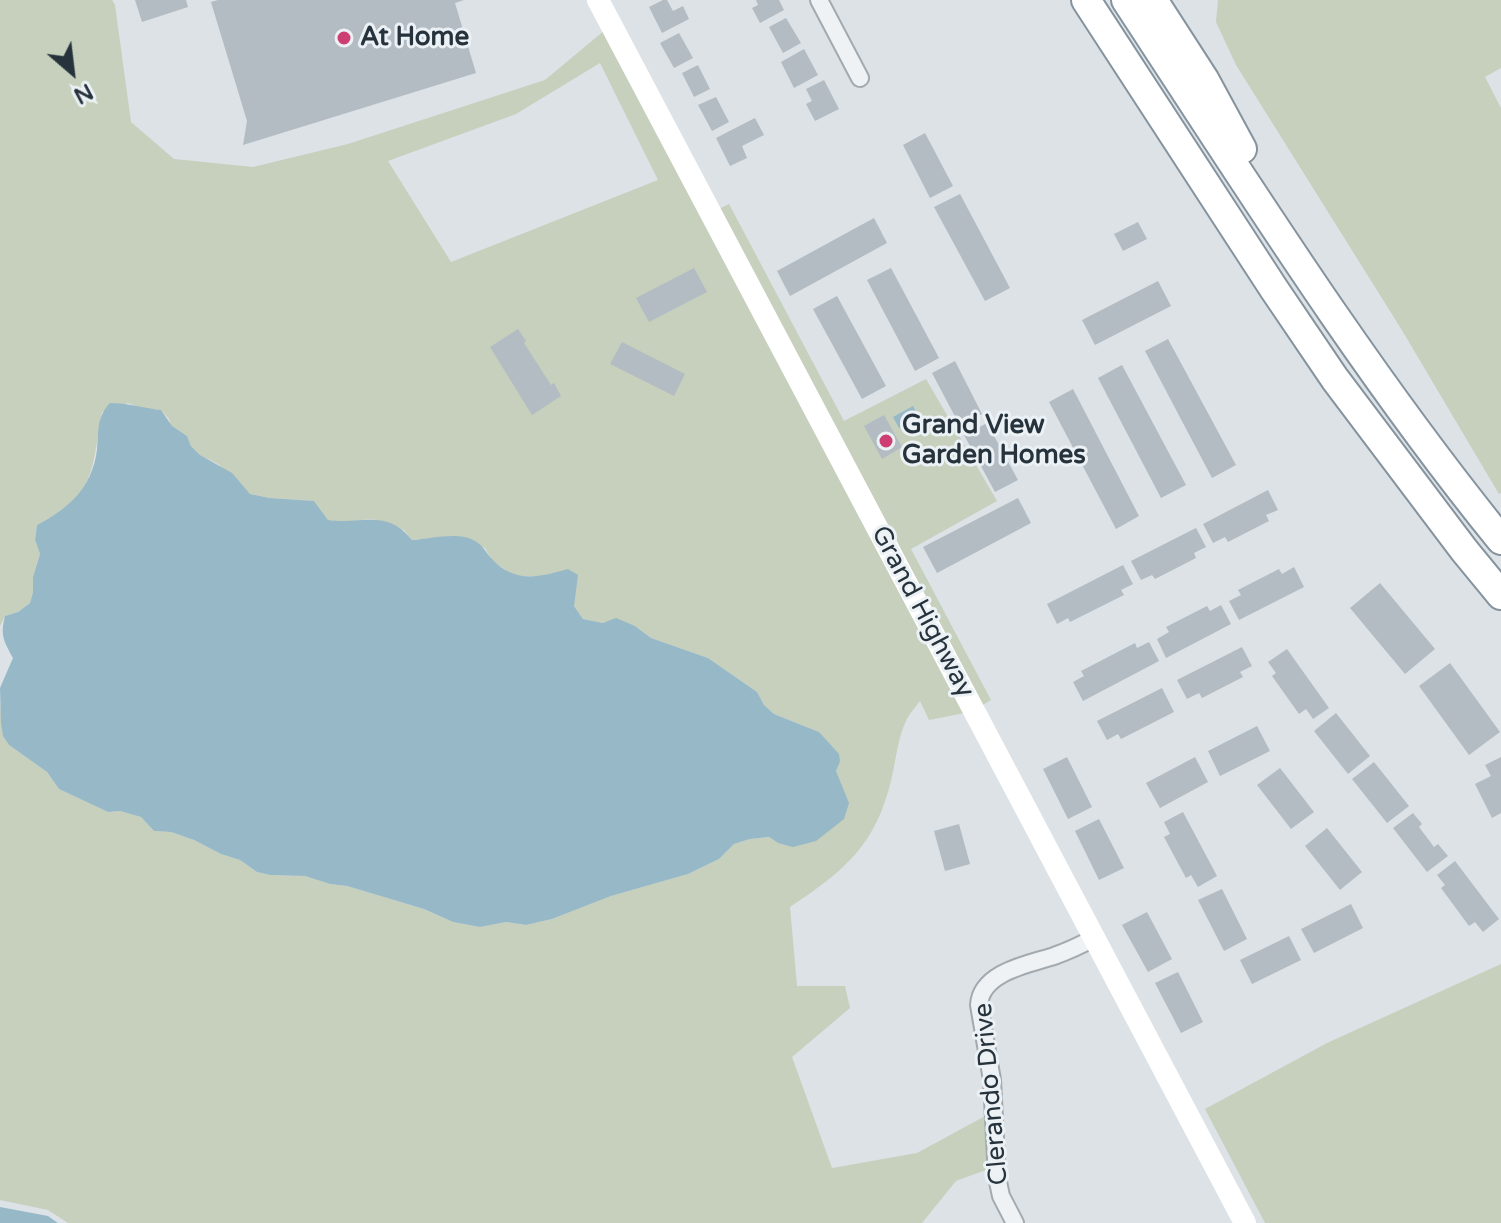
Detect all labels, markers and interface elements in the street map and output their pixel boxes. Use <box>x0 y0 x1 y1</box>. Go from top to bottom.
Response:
place label: At Home <box>360 22 469 54</box>
marker: At Home <box>335 29 353 47</box>
north arrow <box>32 32 112 112</box>
text: N <box>69 78 97 109</box>
place label: Grand View Garden Homes <box>902 410 1086 472</box>
marker: Grand View Garden Homes <box>877 432 895 450</box>
street label: Grand Highway <box>864 521 980 703</box>
street label: Clerando Drive <box>968 1002 1016 1186</box>

